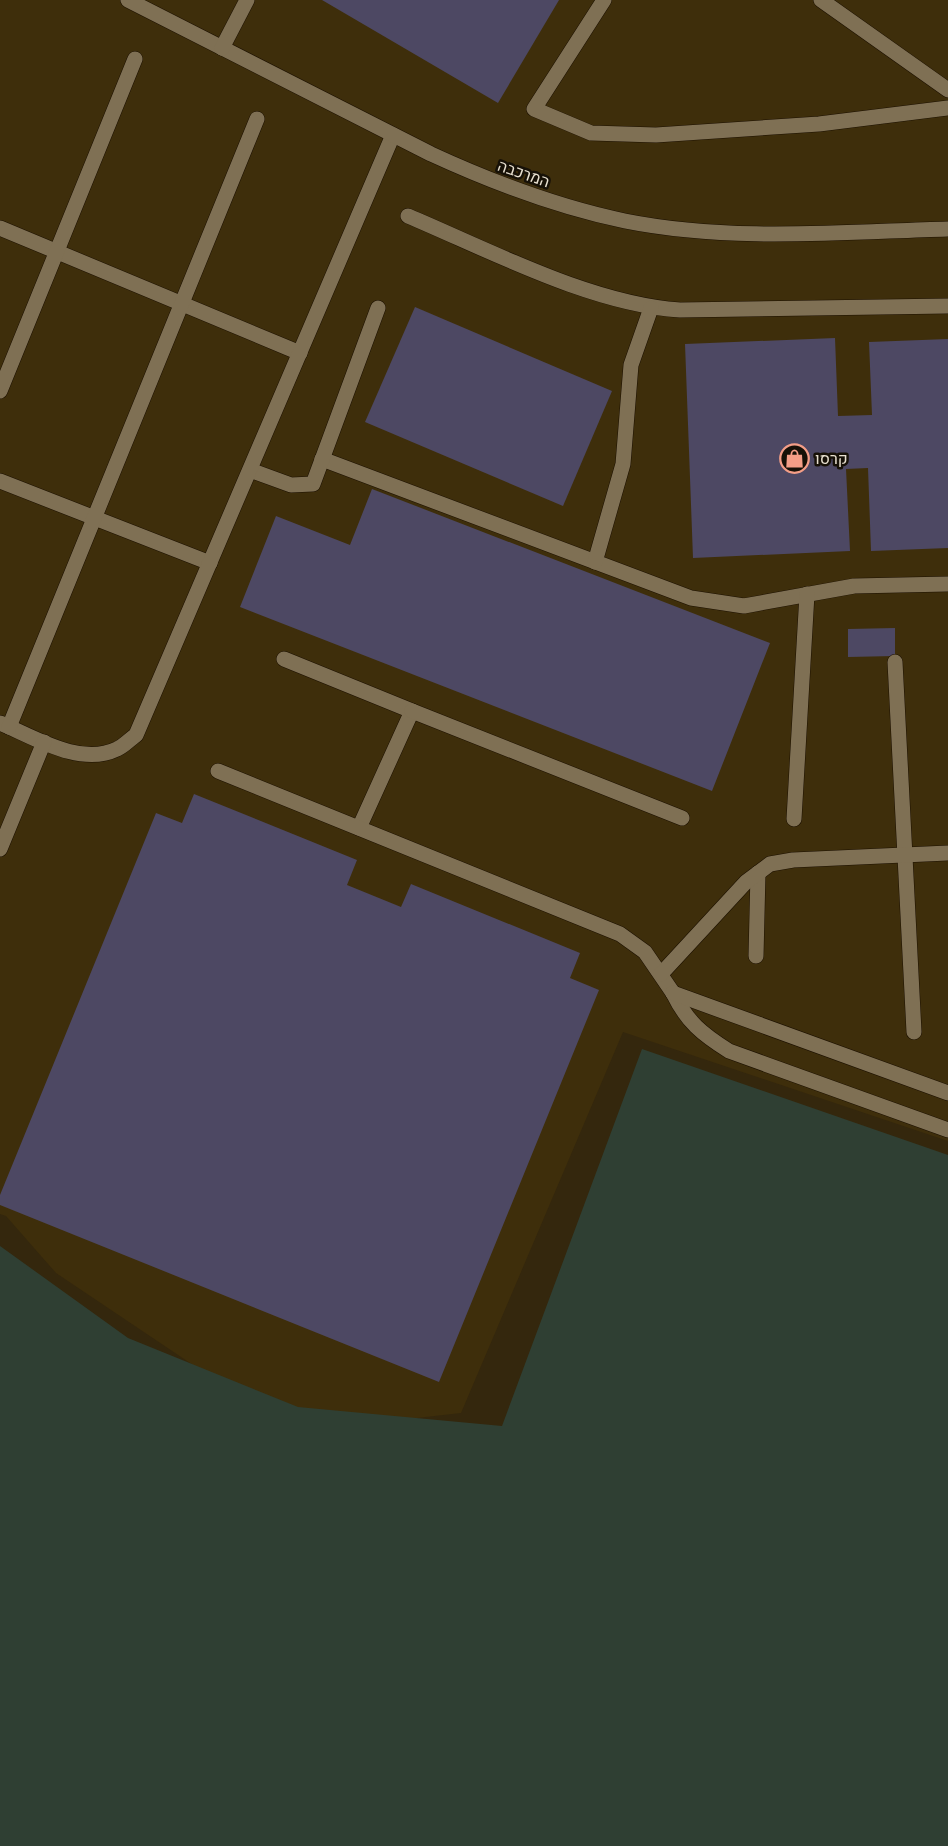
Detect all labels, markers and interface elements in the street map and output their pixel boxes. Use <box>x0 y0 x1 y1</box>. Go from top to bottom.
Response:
street label: המרכבה <box>496 156 552 190</box>
shop icon: קרסו <box>778 442 810 474</box>
place label: קרסו <box>815 449 848 467</box>

